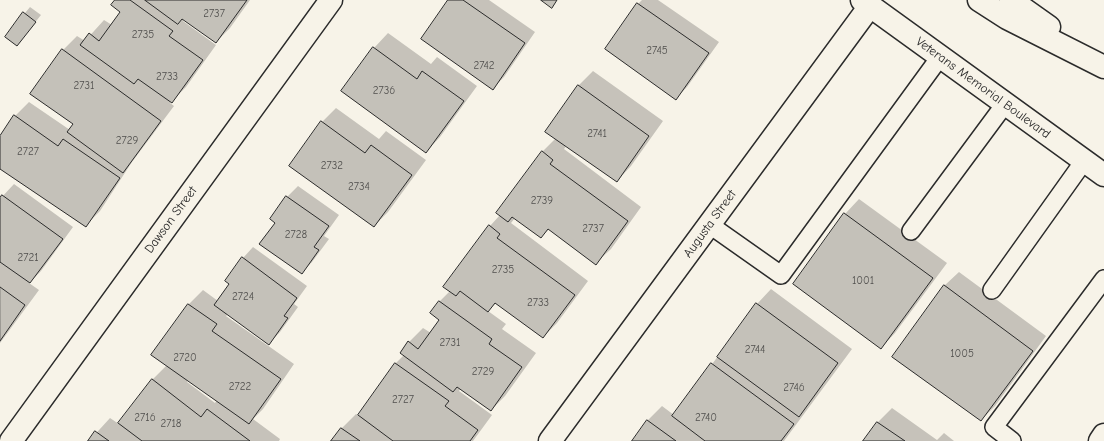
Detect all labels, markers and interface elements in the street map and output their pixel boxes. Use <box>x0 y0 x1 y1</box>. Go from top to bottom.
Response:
house number: 2737 <box>203 7 225 21</box>
house number: 2735 <box>132 28 154 42</box>
street label: Veterans Memorial Boulevard <box>913 34 1053 142</box>
house number: 2745 <box>646 44 668 58</box>
house number: 2742 <box>473 59 495 73</box>
house number: 2733 <box>156 70 178 84</box>
house number: 2731 <box>74 79 94 93</box>
house number: 2736 <box>373 84 395 98</box>
house number: 2741 <box>587 127 607 141</box>
house number: 2729 <box>116 134 138 148</box>
house number: 2727 <box>17 145 39 159</box>
house number: 2732 <box>321 159 343 173</box>
house number: 2734 <box>348 180 370 194</box>
street label: Dawson Street <box>141 183 201 257</box>
street label: Augusta Street <box>680 187 740 261</box>
house number: 2739 <box>531 194 553 208</box>
house number: 2737 <box>582 222 604 236</box>
house number: 2728 <box>285 228 307 242</box>
house number: 2721 <box>17 251 39 265</box>
house number: 2735 <box>492 263 514 277</box>
house number: 1001 <box>852 274 874 288</box>
house number: 2724 <box>232 290 254 304</box>
house number: 2733 <box>527 296 549 310</box>
house number: 2731 <box>440 336 460 350</box>
house number: 2744 <box>745 343 765 357</box>
house number: 1005 <box>950 347 974 361</box>
house number: 2720 <box>173 351 197 365</box>
house number: 2729 <box>472 365 494 379</box>
house number: 2722 <box>229 380 251 394</box>
house number: 2746 <box>783 381 805 395</box>
house number: 2727 <box>392 393 414 407</box>
house number: 2716 <box>134 411 156 425</box>
house number: 2740 <box>695 411 717 425</box>
house number: 2718 <box>161 417 181 431</box>

